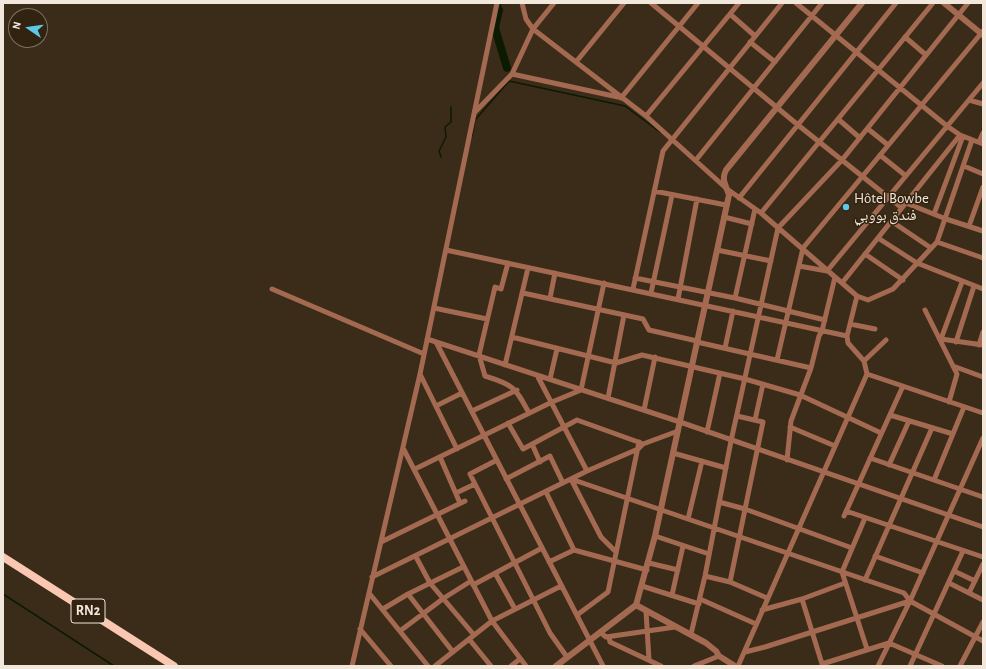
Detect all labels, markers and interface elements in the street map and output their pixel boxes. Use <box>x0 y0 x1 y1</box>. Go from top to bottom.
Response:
north arrow <box>8 8 48 48</box>
text: N <box>11 20 23 30</box>
place label: Hôtel Bowbe فندق بووبي <box>854 189 929 224</box>
marker: Hôtel Bowbe فندق بووبي <box>841 202 851 212</box>
road number: RN2 <box>71 599 105 623</box>

